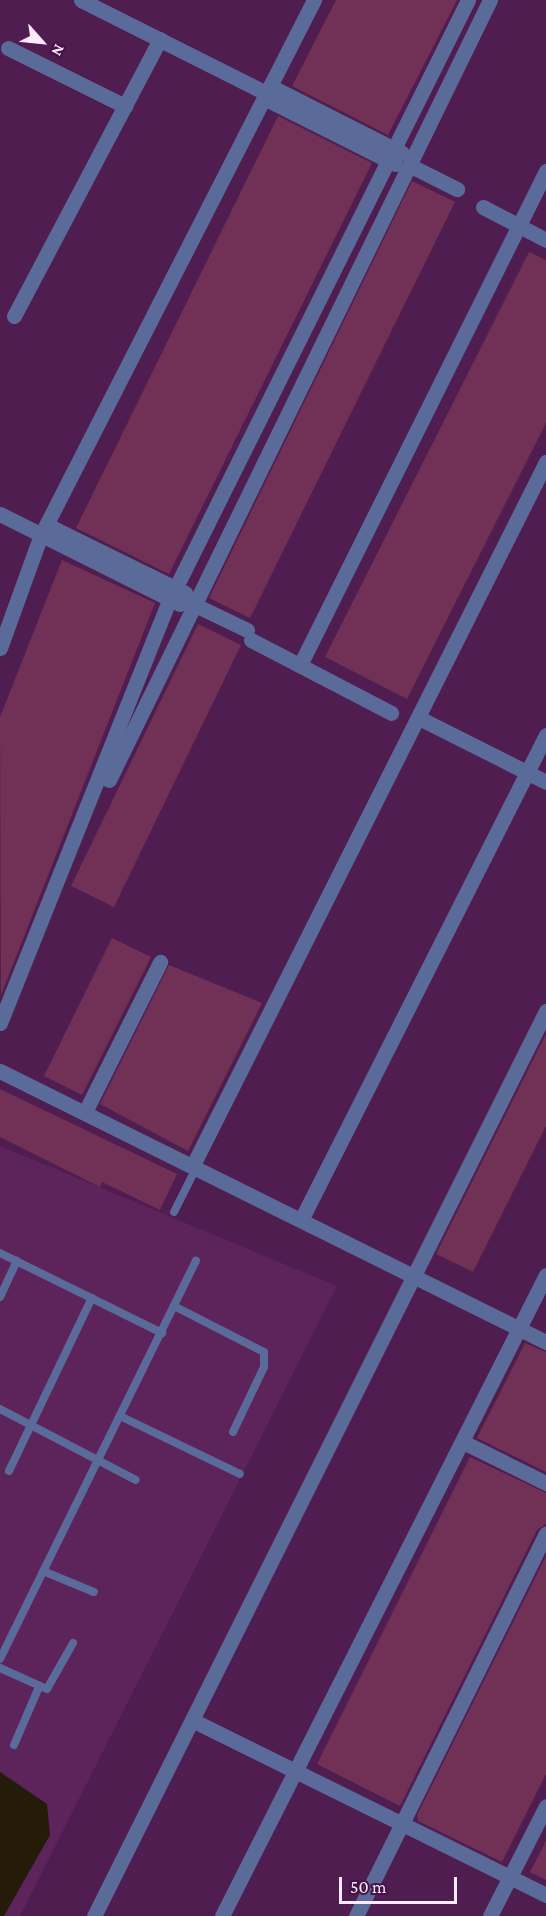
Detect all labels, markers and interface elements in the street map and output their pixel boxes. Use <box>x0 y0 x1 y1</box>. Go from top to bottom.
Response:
north arrow <box>12 12 72 72</box>
text: N <box>48 42 69 59</box>
scale bar <box>342 1865 460 1903</box>
text: 50 m <box>350 1877 387 1897</box>

